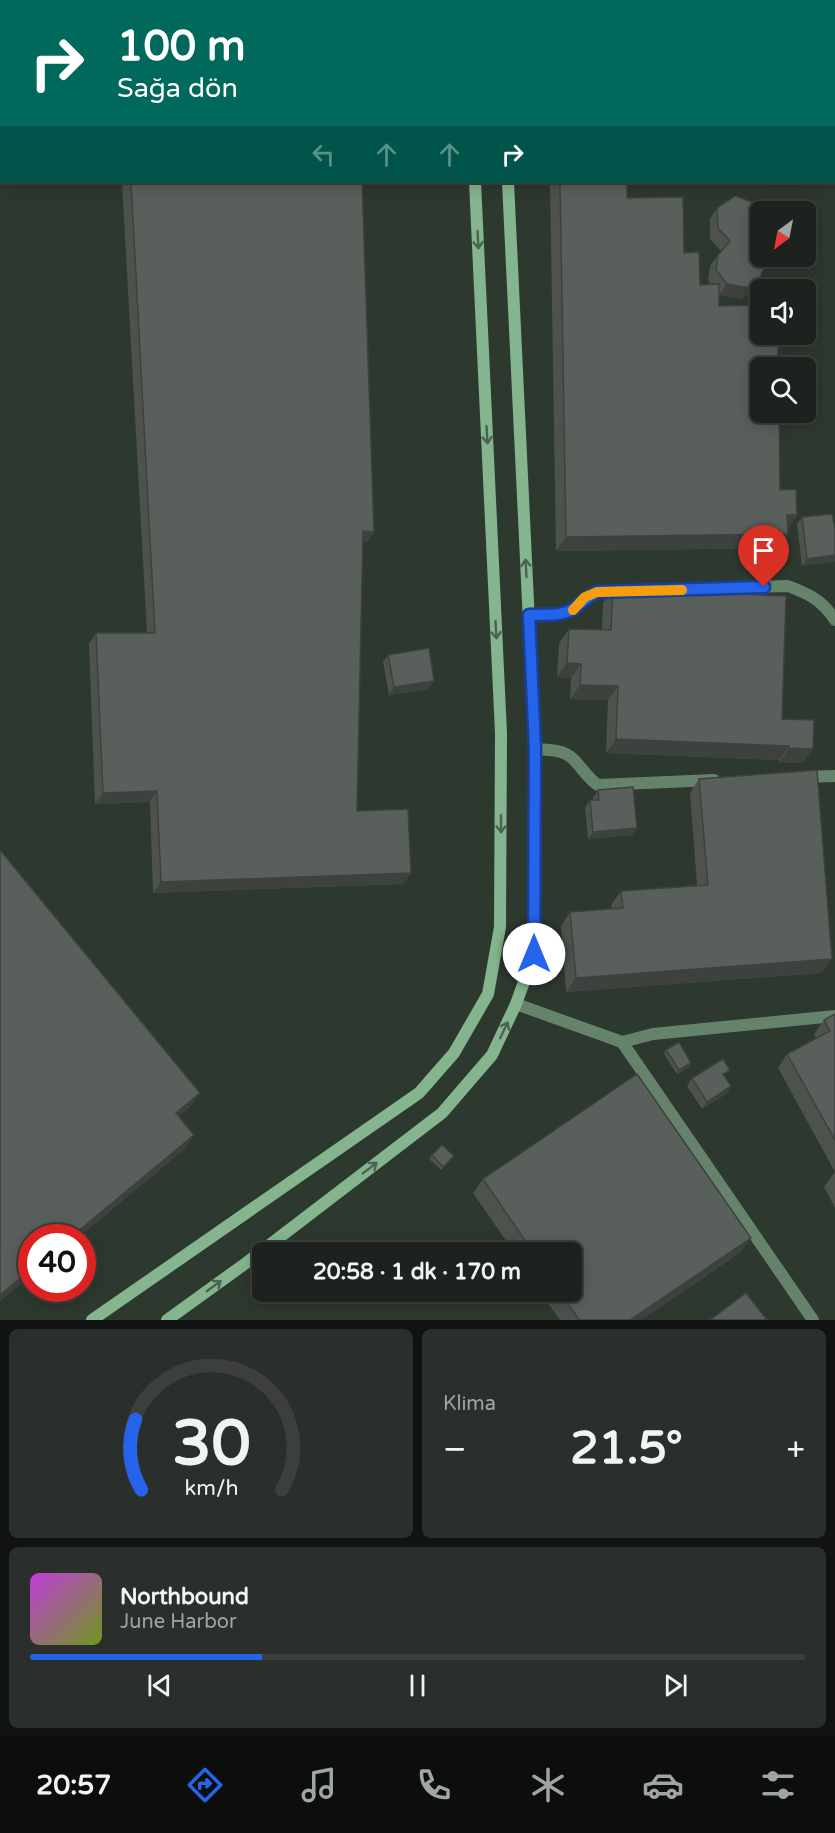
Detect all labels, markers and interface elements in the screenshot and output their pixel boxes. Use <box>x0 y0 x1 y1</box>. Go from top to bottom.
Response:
text: 100 m <box>117 21 246 72</box>
icon: right <box>18 24 96 102</box>
text: Sağa dön <box>117 72 238 105</box>
icon: left <box>307 138 340 171</box>
icon: ahead <box>370 138 403 171</box>
icon: ahead <box>433 138 466 171</box>
icon: right <box>496 138 529 171</box>
north arrow <box>750 201 816 267</box>
map controls <box>750 201 816 423</box>
one-way arrow <box>473 229 484 249</box>
button: sound <box>750 279 816 345</box>
button: search <box>750 357 816 423</box>
one-way arrow <box>482 424 493 444</box>
pin <box>738 525 789 587</box>
icon: arrive <box>747 534 780 567</box>
one-way arrow <box>521 559 532 579</box>
one-way arrow <box>491 619 502 639</box>
one-way arrow <box>495 814 507 834</box>
position arrow <box>502 922 566 986</box>
one-way arrow <box>498 1022 510 1040</box>
one-way arrow <box>361 1162 377 1175</box>
speed limit sign: 40 <box>18 1224 96 1302</box>
text: 20:58 · 1 dk · 170 m <box>313 1259 521 1285</box>
one-way arrow <box>206 1280 222 1292</box>
text: Klima <box>443 1392 496 1416</box>
text: 30 <box>172 1407 250 1482</box>
text: 21.5° <box>570 1422 683 1476</box>
text: − <box>443 1430 467 1469</box>
text: + <box>786 1430 805 1469</box>
text: km/h <box>184 1476 238 1502</box>
text: Northbound <box>120 1584 249 1610</box>
text: June Harbor <box>120 1610 237 1634</box>
icon: previous <box>143 1669 176 1702</box>
icon: pause <box>401 1669 434 1702</box>
icon: next <box>659 1669 692 1702</box>
icon: directions <box>184 1764 226 1806</box>
icon: music <box>298 1764 340 1806</box>
icon: phone <box>413 1764 455 1806</box>
icon: climate <box>527 1764 569 1806</box>
icon: car <box>642 1764 684 1806</box>
icon: filters <box>757 1764 799 1806</box>
text: 20:57 <box>36 1769 111 1802</box>

